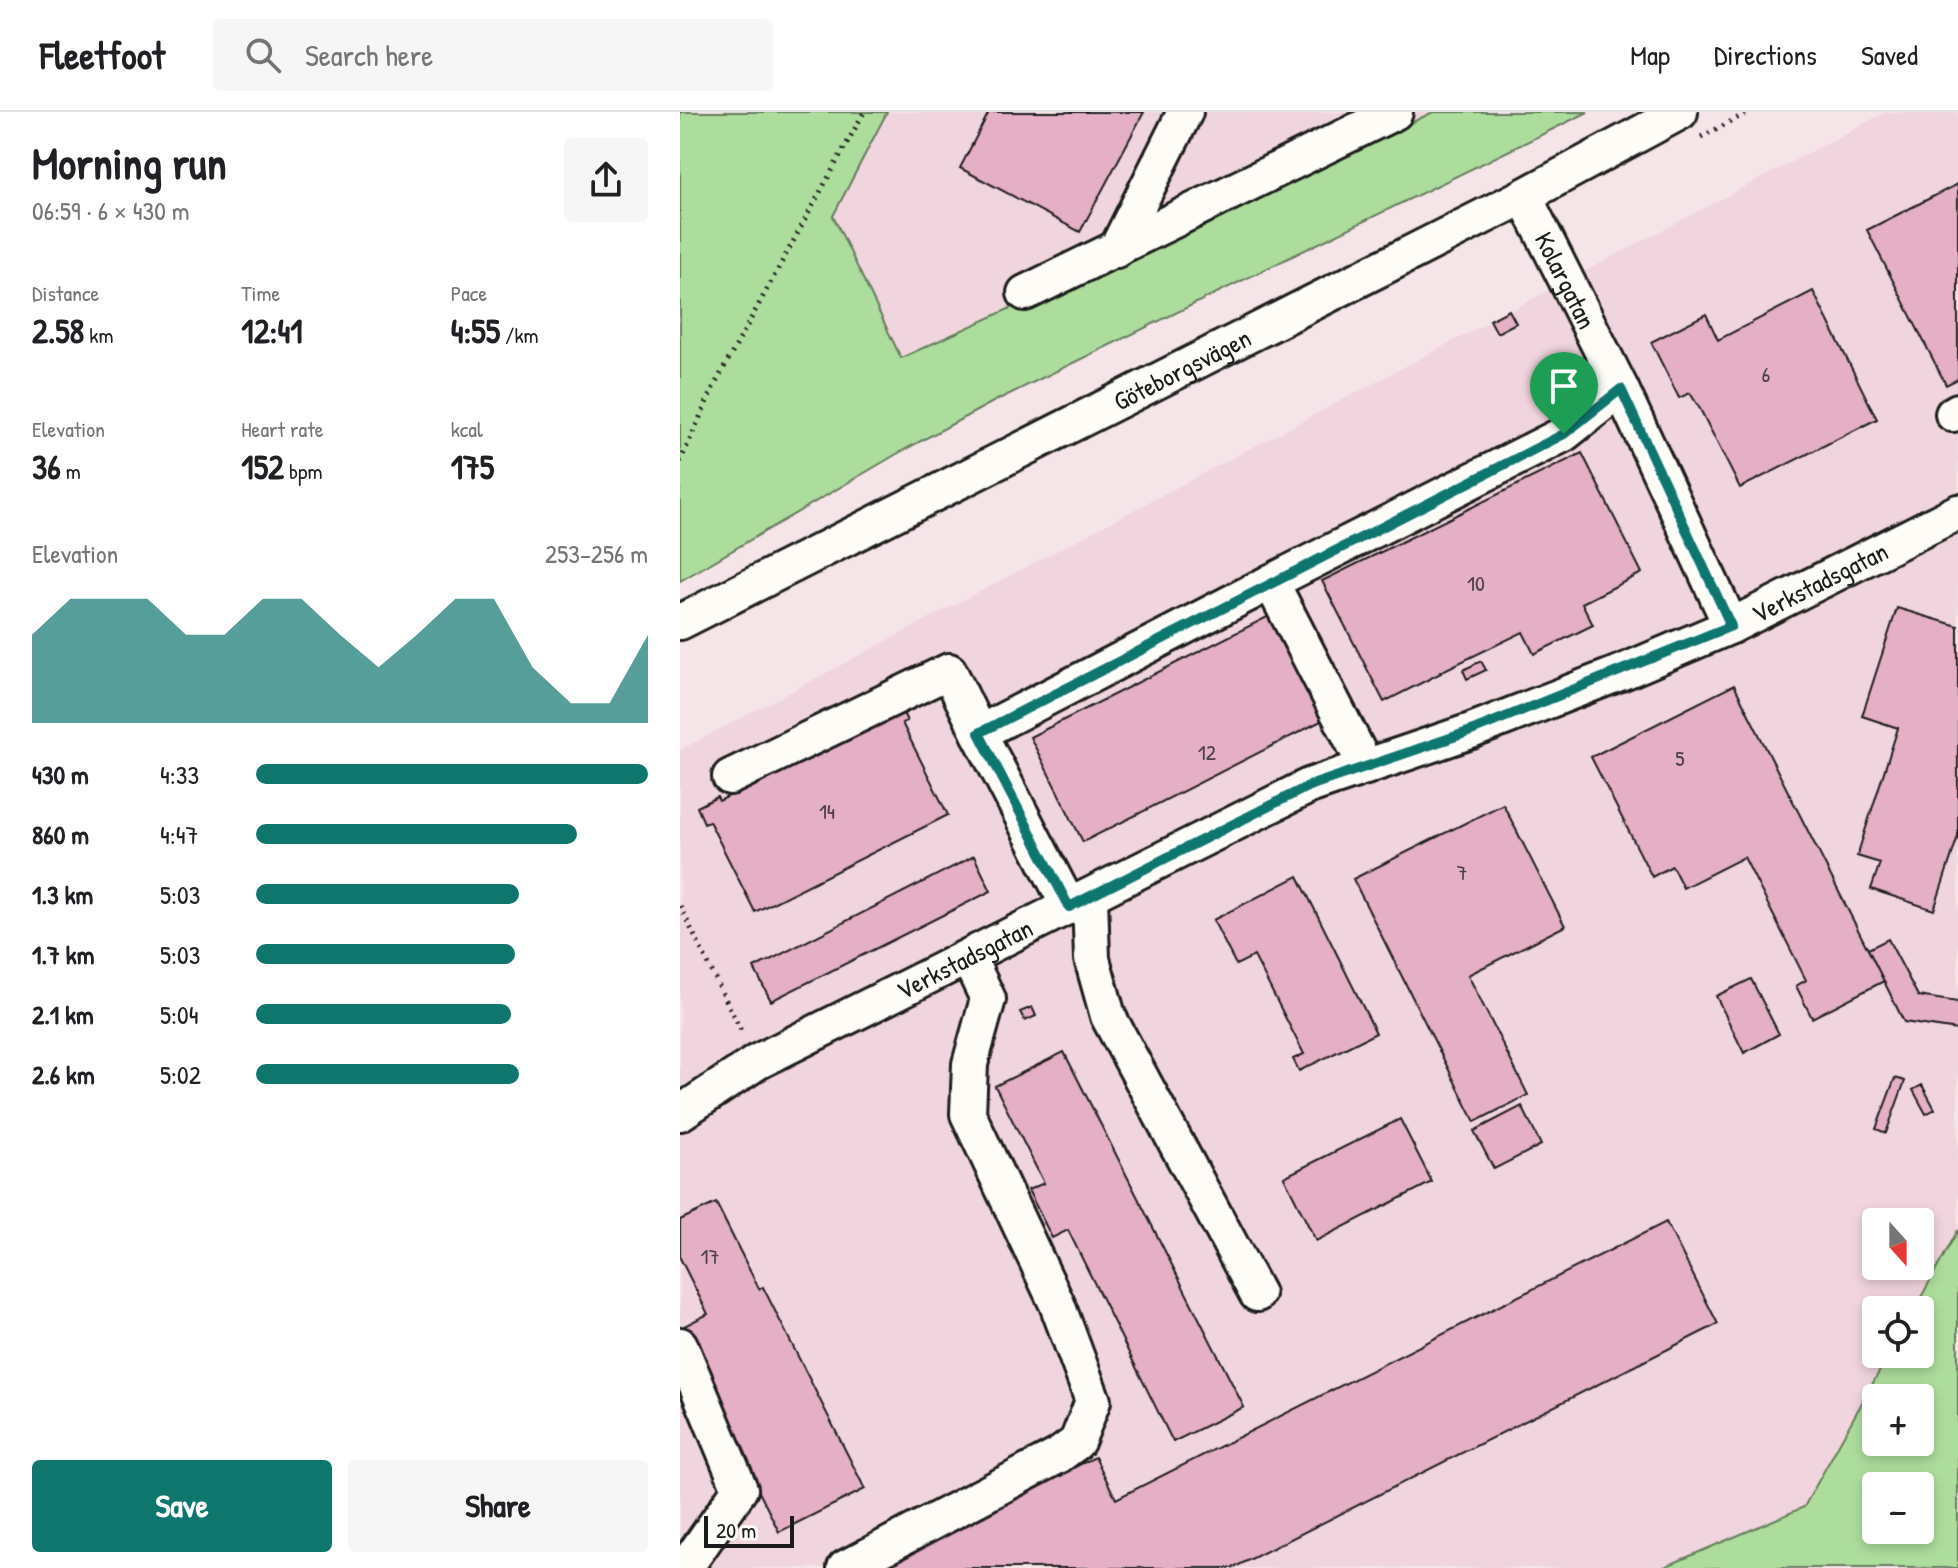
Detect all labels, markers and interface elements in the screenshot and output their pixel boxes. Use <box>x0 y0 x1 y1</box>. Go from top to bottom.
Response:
search box <box>213 19 773 91</box>
text: Fleetfoot <box>40 29 165 81</box>
icon: search <box>241 33 285 77</box>
text: Search here <box>305 35 433 75</box>
text: Map <box>1630 36 1670 74</box>
text: Directions <box>1714 36 1817 74</box>
text: Saved <box>1861 36 1918 74</box>
text: Morning run <box>32 133 227 193</box>
button: share <box>564 138 648 222</box>
text: 06:59 · 6 × 430 m <box>32 193 190 228</box>
street label: Kolargatan <box>1527 226 1605 334</box>
text: Distance <box>32 278 99 308</box>
text: Time <box>241 278 280 308</box>
text: Pace <box>451 278 487 308</box>
text: 2.58 <box>32 308 84 354</box>
text: 12:41 <box>241 308 303 354</box>
text: 4:55 <box>451 308 500 354</box>
street label: Göteborgsvägen <box>1107 319 1256 418</box>
text: km <box>84 320 113 350</box>
text: /km <box>500 320 539 350</box>
pin <box>1530 352 1598 434</box>
house number: 6 <box>1762 359 1771 389</box>
icon: arrive <box>1542 364 1586 408</box>
text: Elevation <box>32 414 105 444</box>
text: Heart rate <box>241 414 324 444</box>
text: kcal <box>451 414 483 444</box>
text: 36 <box>32 444 61 490</box>
text: 152 <box>241 444 284 490</box>
text: 175 <box>451 444 494 490</box>
text: m <box>61 456 81 486</box>
text: bpm <box>284 456 322 486</box>
street label: Verkstadsgatan <box>1746 533 1893 630</box>
text: Elevation <box>32 536 118 571</box>
text: 253–256 m <box>545 536 648 571</box>
house number: 10 <box>1467 568 1485 598</box>
house number: 12 <box>1198 737 1217 767</box>
house number: 5 <box>1675 743 1685 773</box>
text: 430 m <box>32 757 89 792</box>
text: 4:33 <box>160 757 199 792</box>
house number: 14 <box>819 796 835 826</box>
text: 860 m <box>32 817 89 852</box>
text: 4:47 <box>160 817 198 852</box>
house number: 7 <box>1457 857 1467 887</box>
text: 1.3 km <box>32 877 93 912</box>
text: 5:03 <box>160 877 200 912</box>
street label: Verkstadsgatan <box>890 910 1038 1007</box>
text: 1.7 km <box>32 937 94 972</box>
text: 5:03 <box>160 937 200 972</box>
text: 2.1 km <box>32 997 94 1032</box>
text: 5:04 <box>160 997 198 1032</box>
text: 2.6 km <box>32 1057 95 1092</box>
text: 5:02 <box>160 1057 201 1092</box>
north arrow <box>1862 1208 1934 1280</box>
map controls <box>1862 1208 1934 1544</box>
house number: 17 <box>701 1241 719 1271</box>
button: locate <box>1862 1296 1934 1368</box>
button: + <box>1862 1384 1934 1456</box>
button: Save <box>32 1460 332 1552</box>
button: Share <box>348 1460 648 1552</box>
button: − <box>1862 1472 1934 1544</box>
scale bar <box>704 1512 794 1548</box>
text: 20 m <box>716 1515 756 1545</box>

